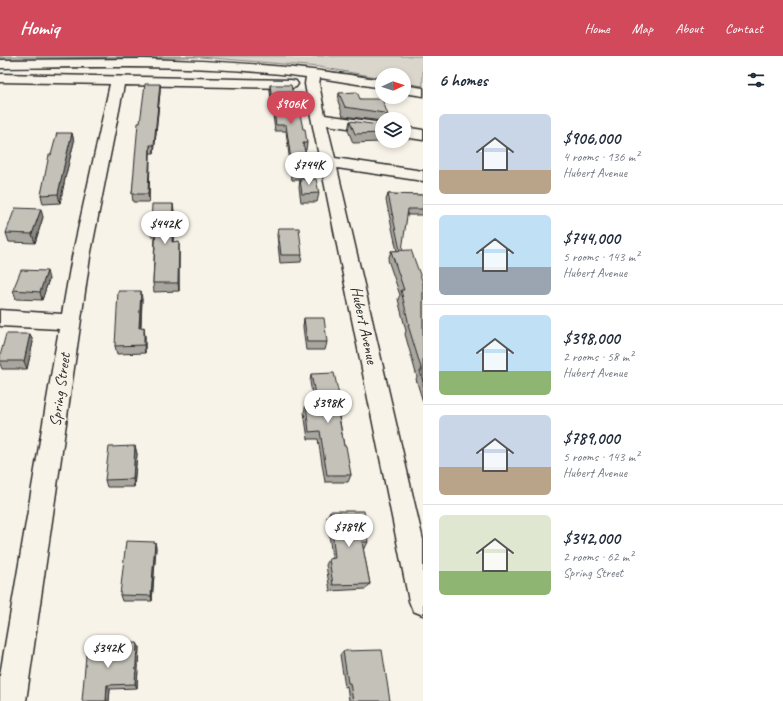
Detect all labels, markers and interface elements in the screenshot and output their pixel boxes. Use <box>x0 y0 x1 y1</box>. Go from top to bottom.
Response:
text: Homiq <box>20 16 59 40</box>
text: Home <box>584 20 610 37</box>
text: Map <box>632 20 653 37</box>
text: About <box>675 20 703 37</box>
text: Contact <box>725 20 763 37</box>
north arrow <box>375 68 411 104</box>
map controls <box>375 68 411 148</box>
icon: filters <box>745 69 767 91</box>
text: 6 homes <box>439 70 487 91</box>
pin: $906K <box>263 91 319 125</box>
text: $906K <box>276 96 306 112</box>
button: layers <box>375 112 411 148</box>
text: $906,000 <box>563 128 620 149</box>
icon: home <box>471 130 519 178</box>
text: 4 rooms · 136 m² <box>563 149 639 165</box>
pin: $744K <box>281 152 337 186</box>
text: $744K <box>294 157 324 173</box>
text: Hubert Avenue <box>563 165 627 181</box>
pin: $442K <box>137 211 193 245</box>
text: $442K <box>150 216 180 232</box>
text: $744,000 <box>563 228 620 249</box>
icon: home <box>471 231 519 279</box>
text: 5 rooms · 143 m² <box>563 249 639 265</box>
text: Hubert Avenue <box>563 265 627 281</box>
street label: Hubert Avenue <box>346 284 382 367</box>
text: $398,000 <box>563 328 620 349</box>
icon: home <box>471 331 519 379</box>
text: 2 rooms · 58 m² <box>563 349 633 365</box>
street label: Spring Street <box>45 350 75 428</box>
text: Hubert Avenue <box>563 365 627 381</box>
pin: $398K <box>300 390 356 424</box>
text: $398K <box>313 395 343 411</box>
text: $789,000 <box>563 428 620 449</box>
icon: home <box>471 431 519 479</box>
text: 5 rooms · 143 m² <box>563 449 639 465</box>
text: Hubert Avenue <box>563 465 627 481</box>
pin: $789K <box>321 514 377 548</box>
text: $789K <box>334 519 364 535</box>
text: $342,000 <box>563 528 620 549</box>
icon: home <box>471 531 519 579</box>
text: 2 rooms · 62 m² <box>563 549 633 565</box>
text: Spring Street <box>563 565 623 581</box>
pin: $342K <box>80 635 136 669</box>
text: $342K <box>93 640 123 656</box>

